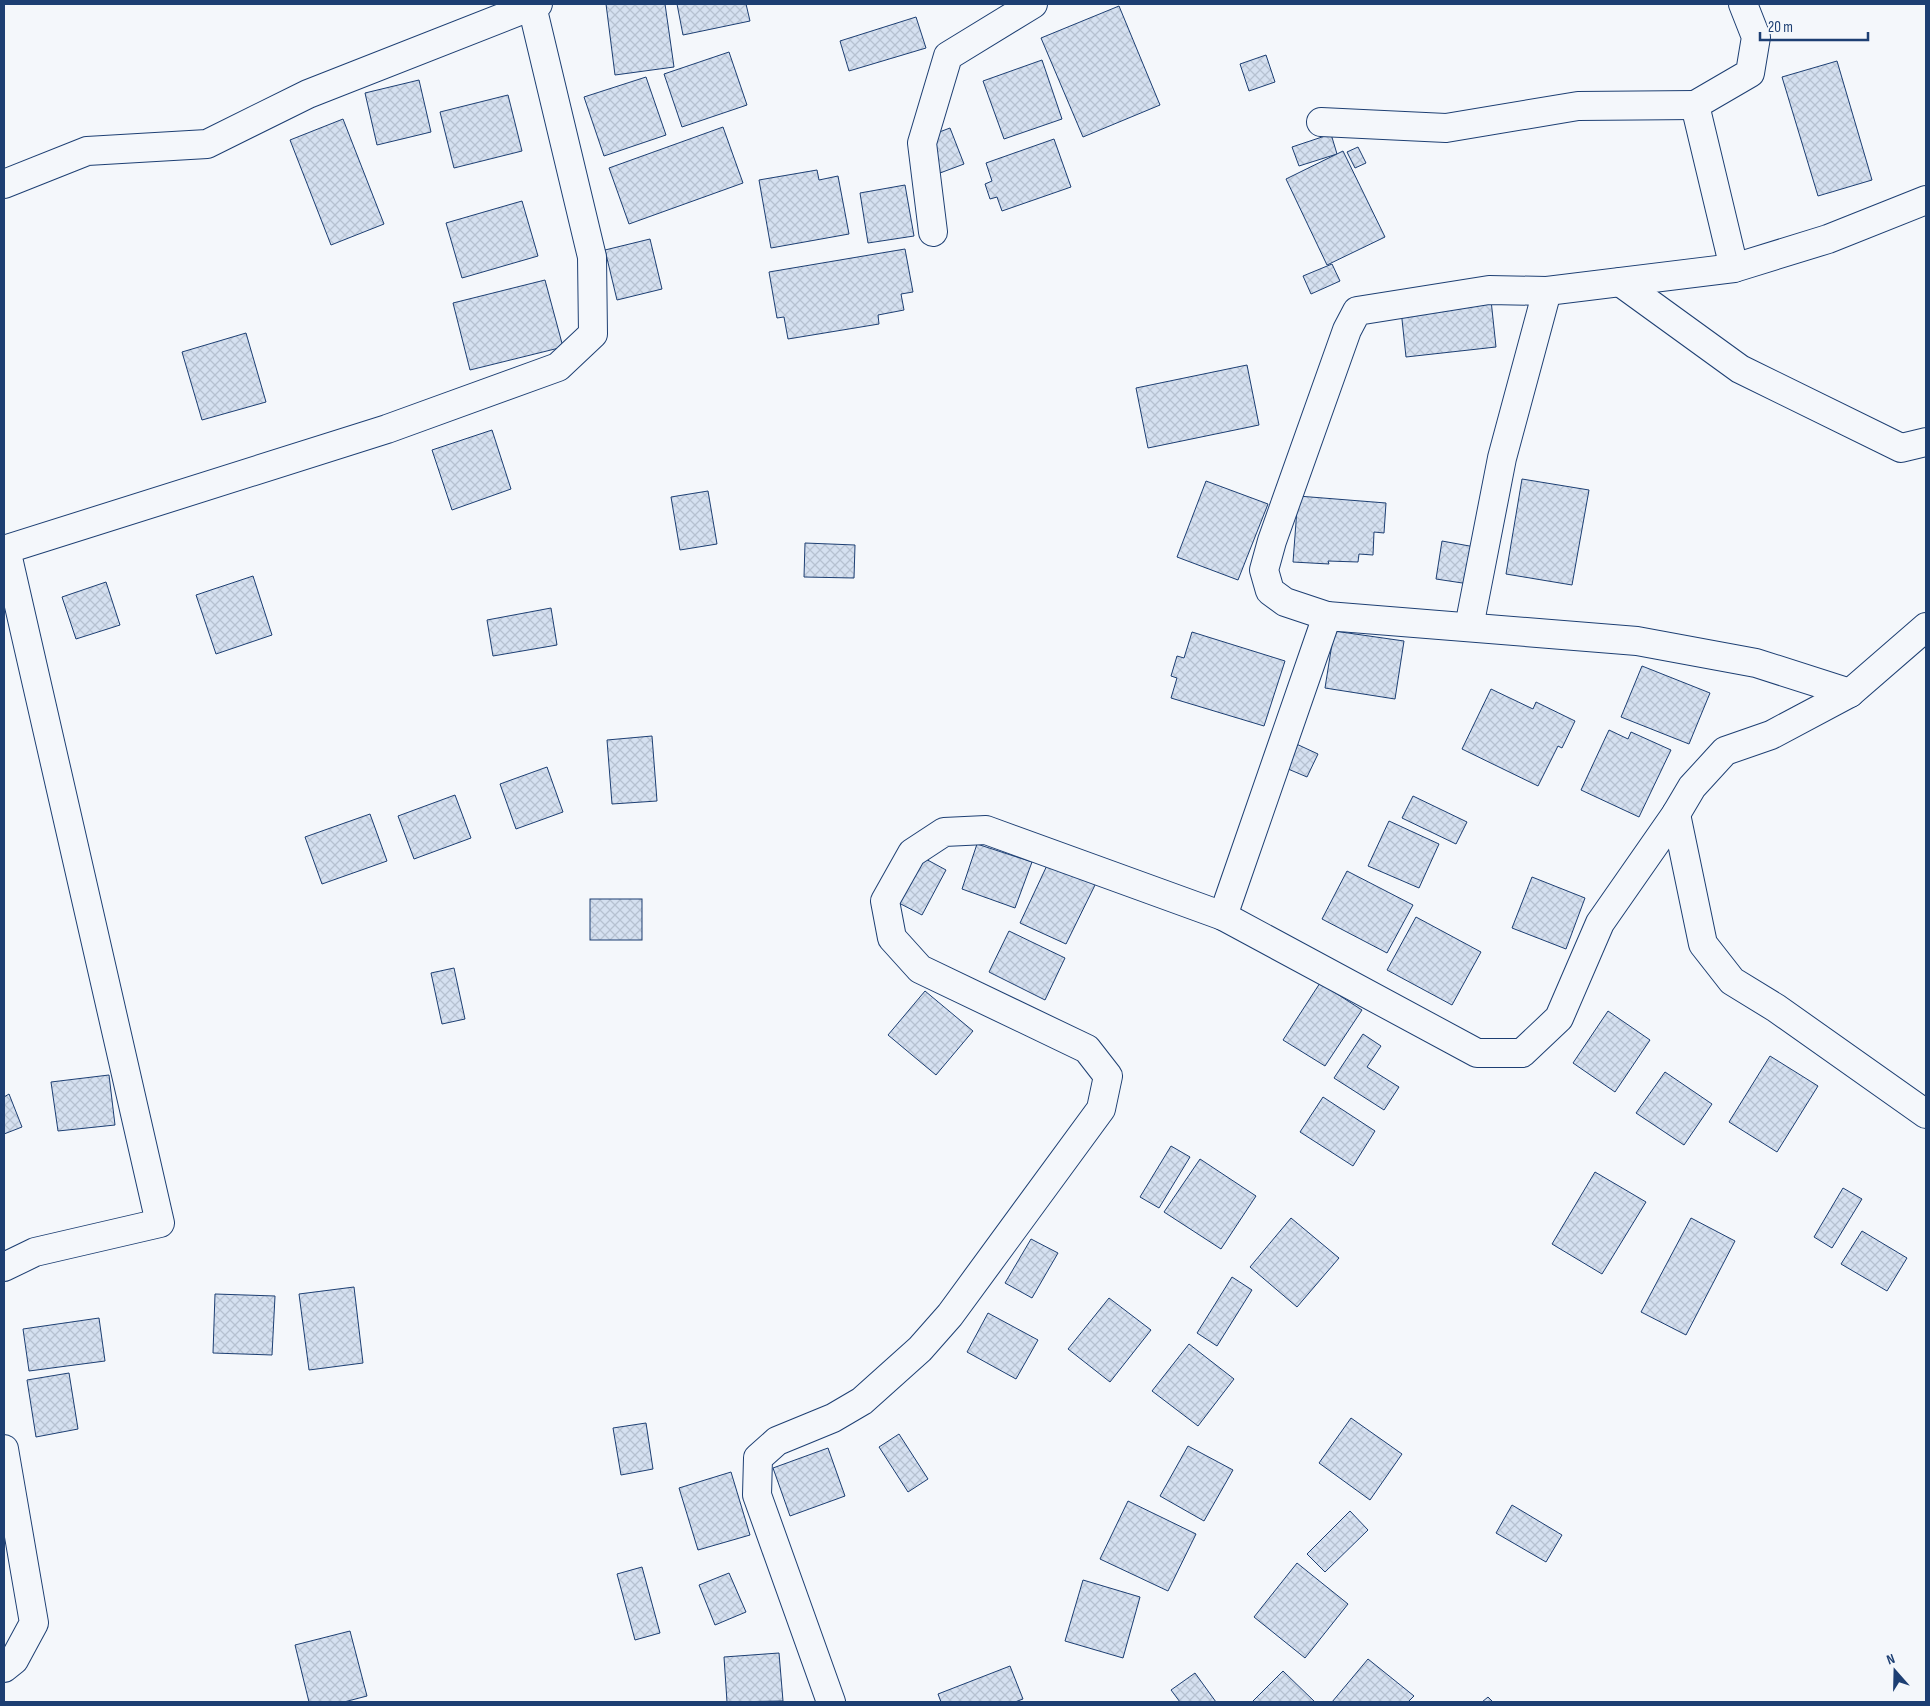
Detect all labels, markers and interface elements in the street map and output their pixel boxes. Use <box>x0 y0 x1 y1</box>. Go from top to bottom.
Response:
scale bar <box>1760 10 1868 42</box>
text: 20 m <box>1768 18 1793 37</box>
north arrow <box>1870 1646 1920 1696</box>
text: N <box>1884 1650 1897 1669</box>

